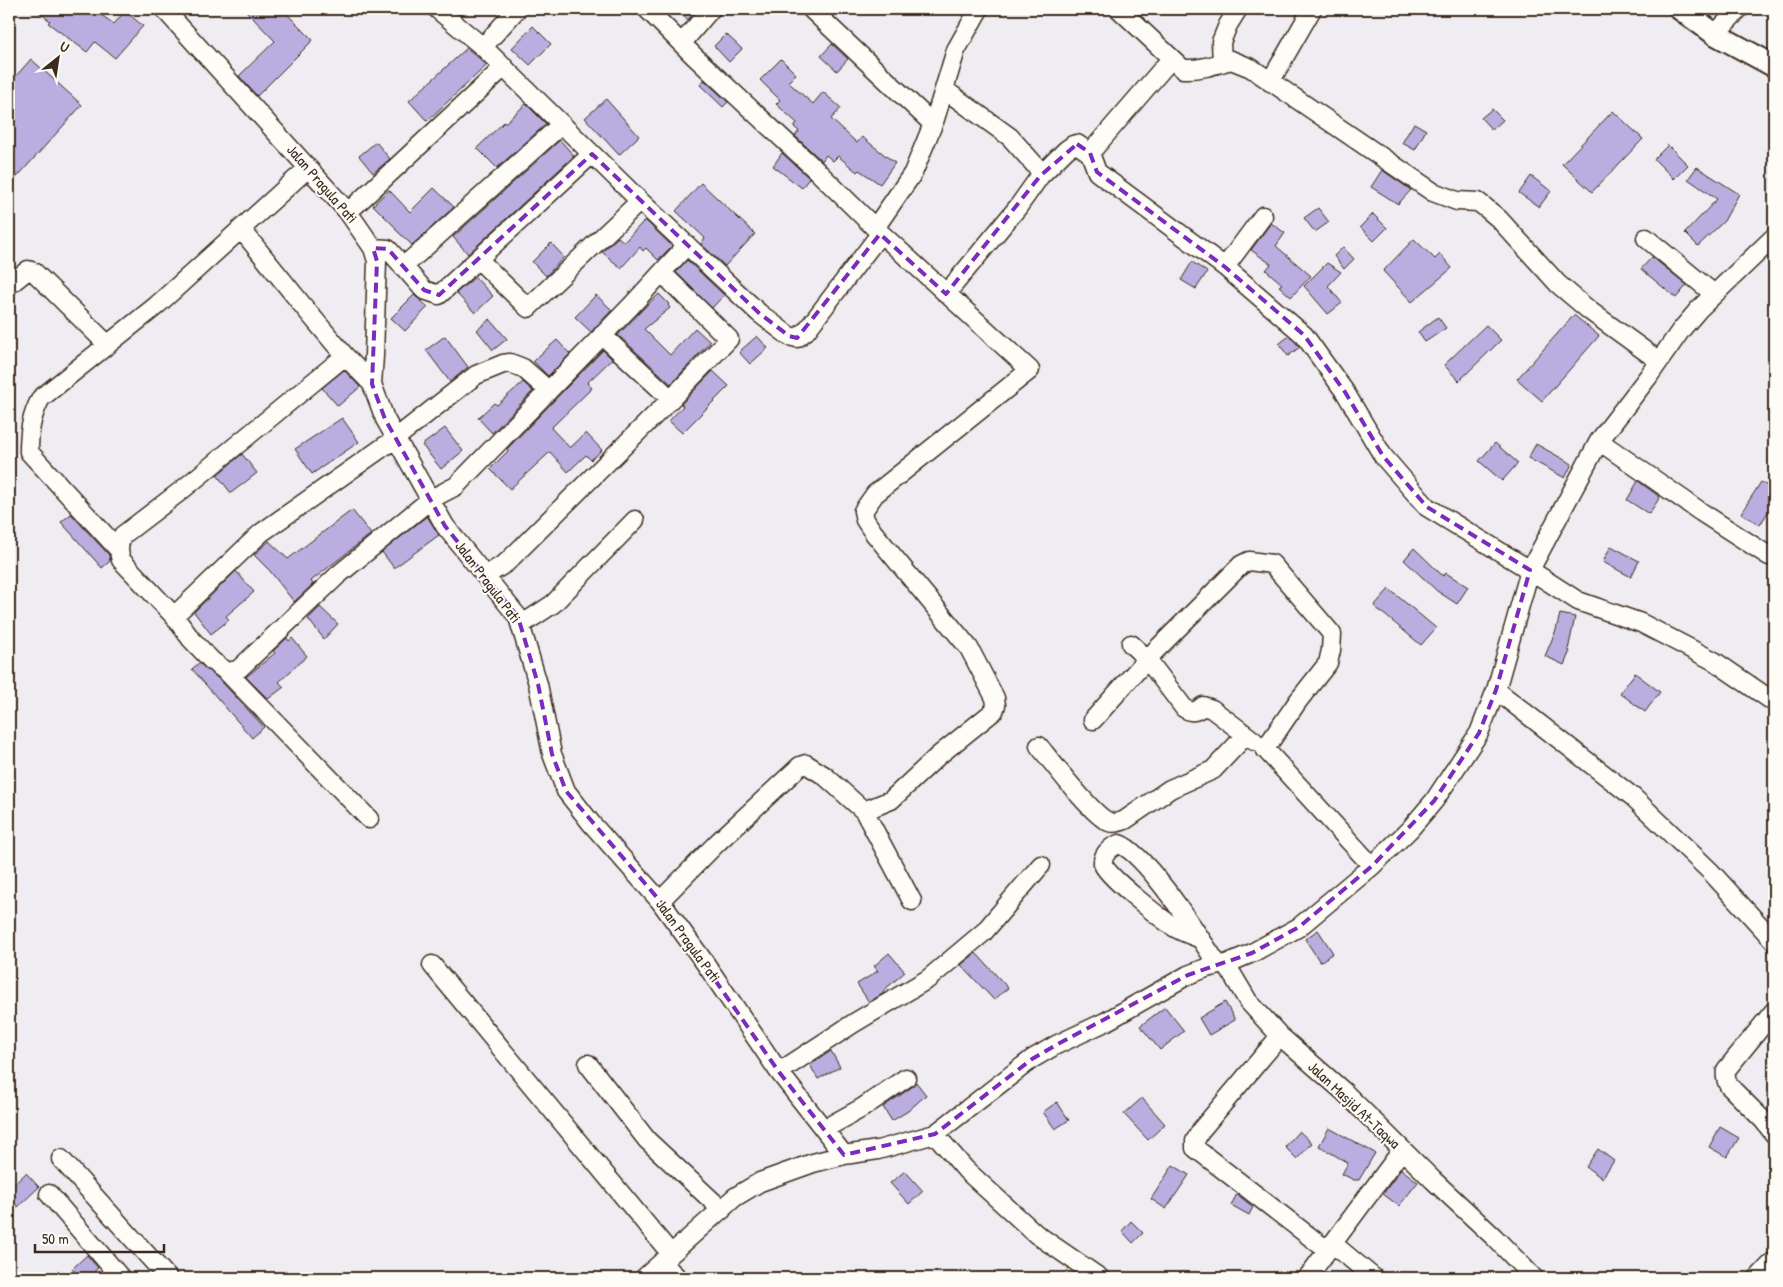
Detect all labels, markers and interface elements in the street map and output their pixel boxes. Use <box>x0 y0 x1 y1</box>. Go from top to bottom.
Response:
north arrow <box>32 32 82 82</box>
text: U <box>57 36 73 57</box>
street label: Jalan Pragula Pati <box>282 140 362 228</box>
street label: Jalan Pragula Pati <box>451 536 526 627</box>
street label: Jalan Pragula Pati <box>651 895 726 987</box>
street label: Jalan Masjid At-Taqwa <box>1303 1056 1405 1153</box>
scale bar <box>35 1222 164 1254</box>
text: 50 m <box>42 1228 69 1249</box>

